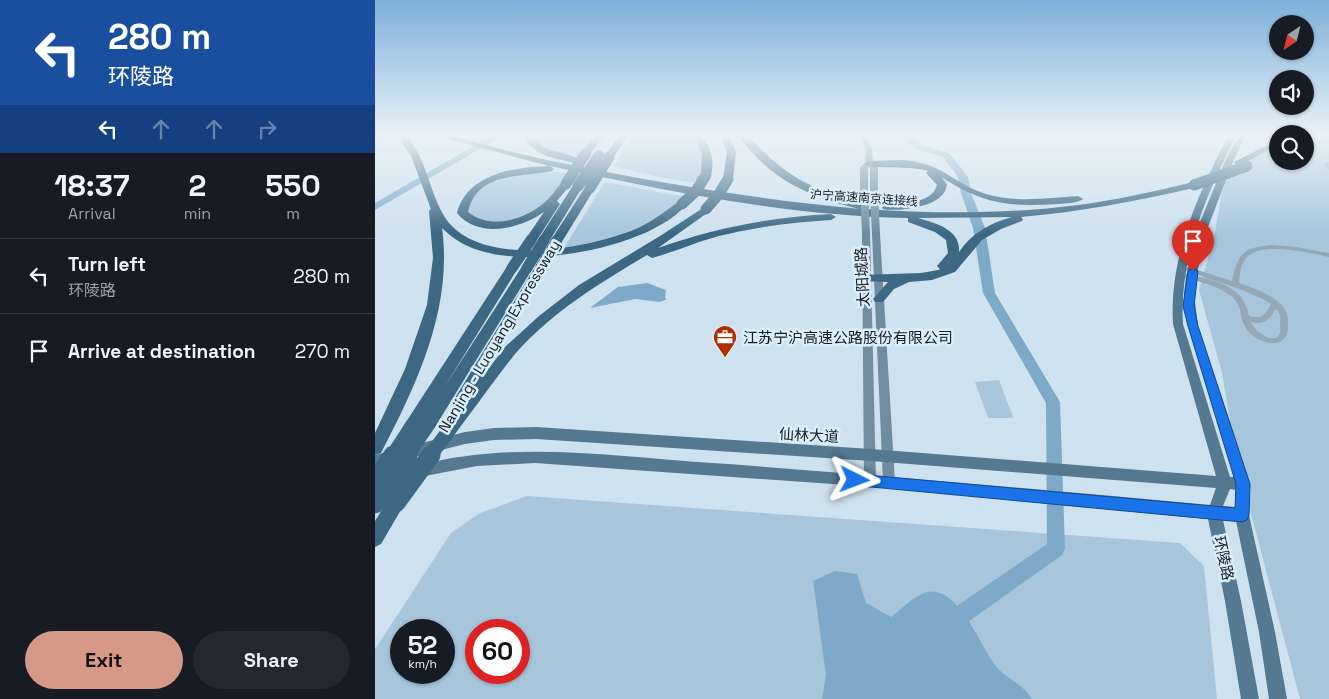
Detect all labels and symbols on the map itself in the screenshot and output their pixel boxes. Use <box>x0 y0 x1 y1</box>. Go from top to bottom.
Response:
north arrow <box>1269 15 1314 60</box>
street label: 沪宁高速南京连接线 <box>810 186 918 210</box>
pin <box>1172 220 1214 271</box>
street label: Nanjing - Luoyang Expressway <box>434 236 564 436</box>
street label: 太阳城路 <box>851 247 873 307</box>
office icon: 江苏宁沪高速公路股份有限公司 <box>712 324 738 358</box>
place label: 江苏宁沪高速公路股份有限公司 <box>743 328 953 347</box>
street label: 仙林大道 <box>779 424 839 446</box>
position arrow <box>828 453 880 505</box>
street label: 环陵路 <box>1210 534 1238 582</box>
speed limit sign: 60 <box>465 619 530 684</box>

